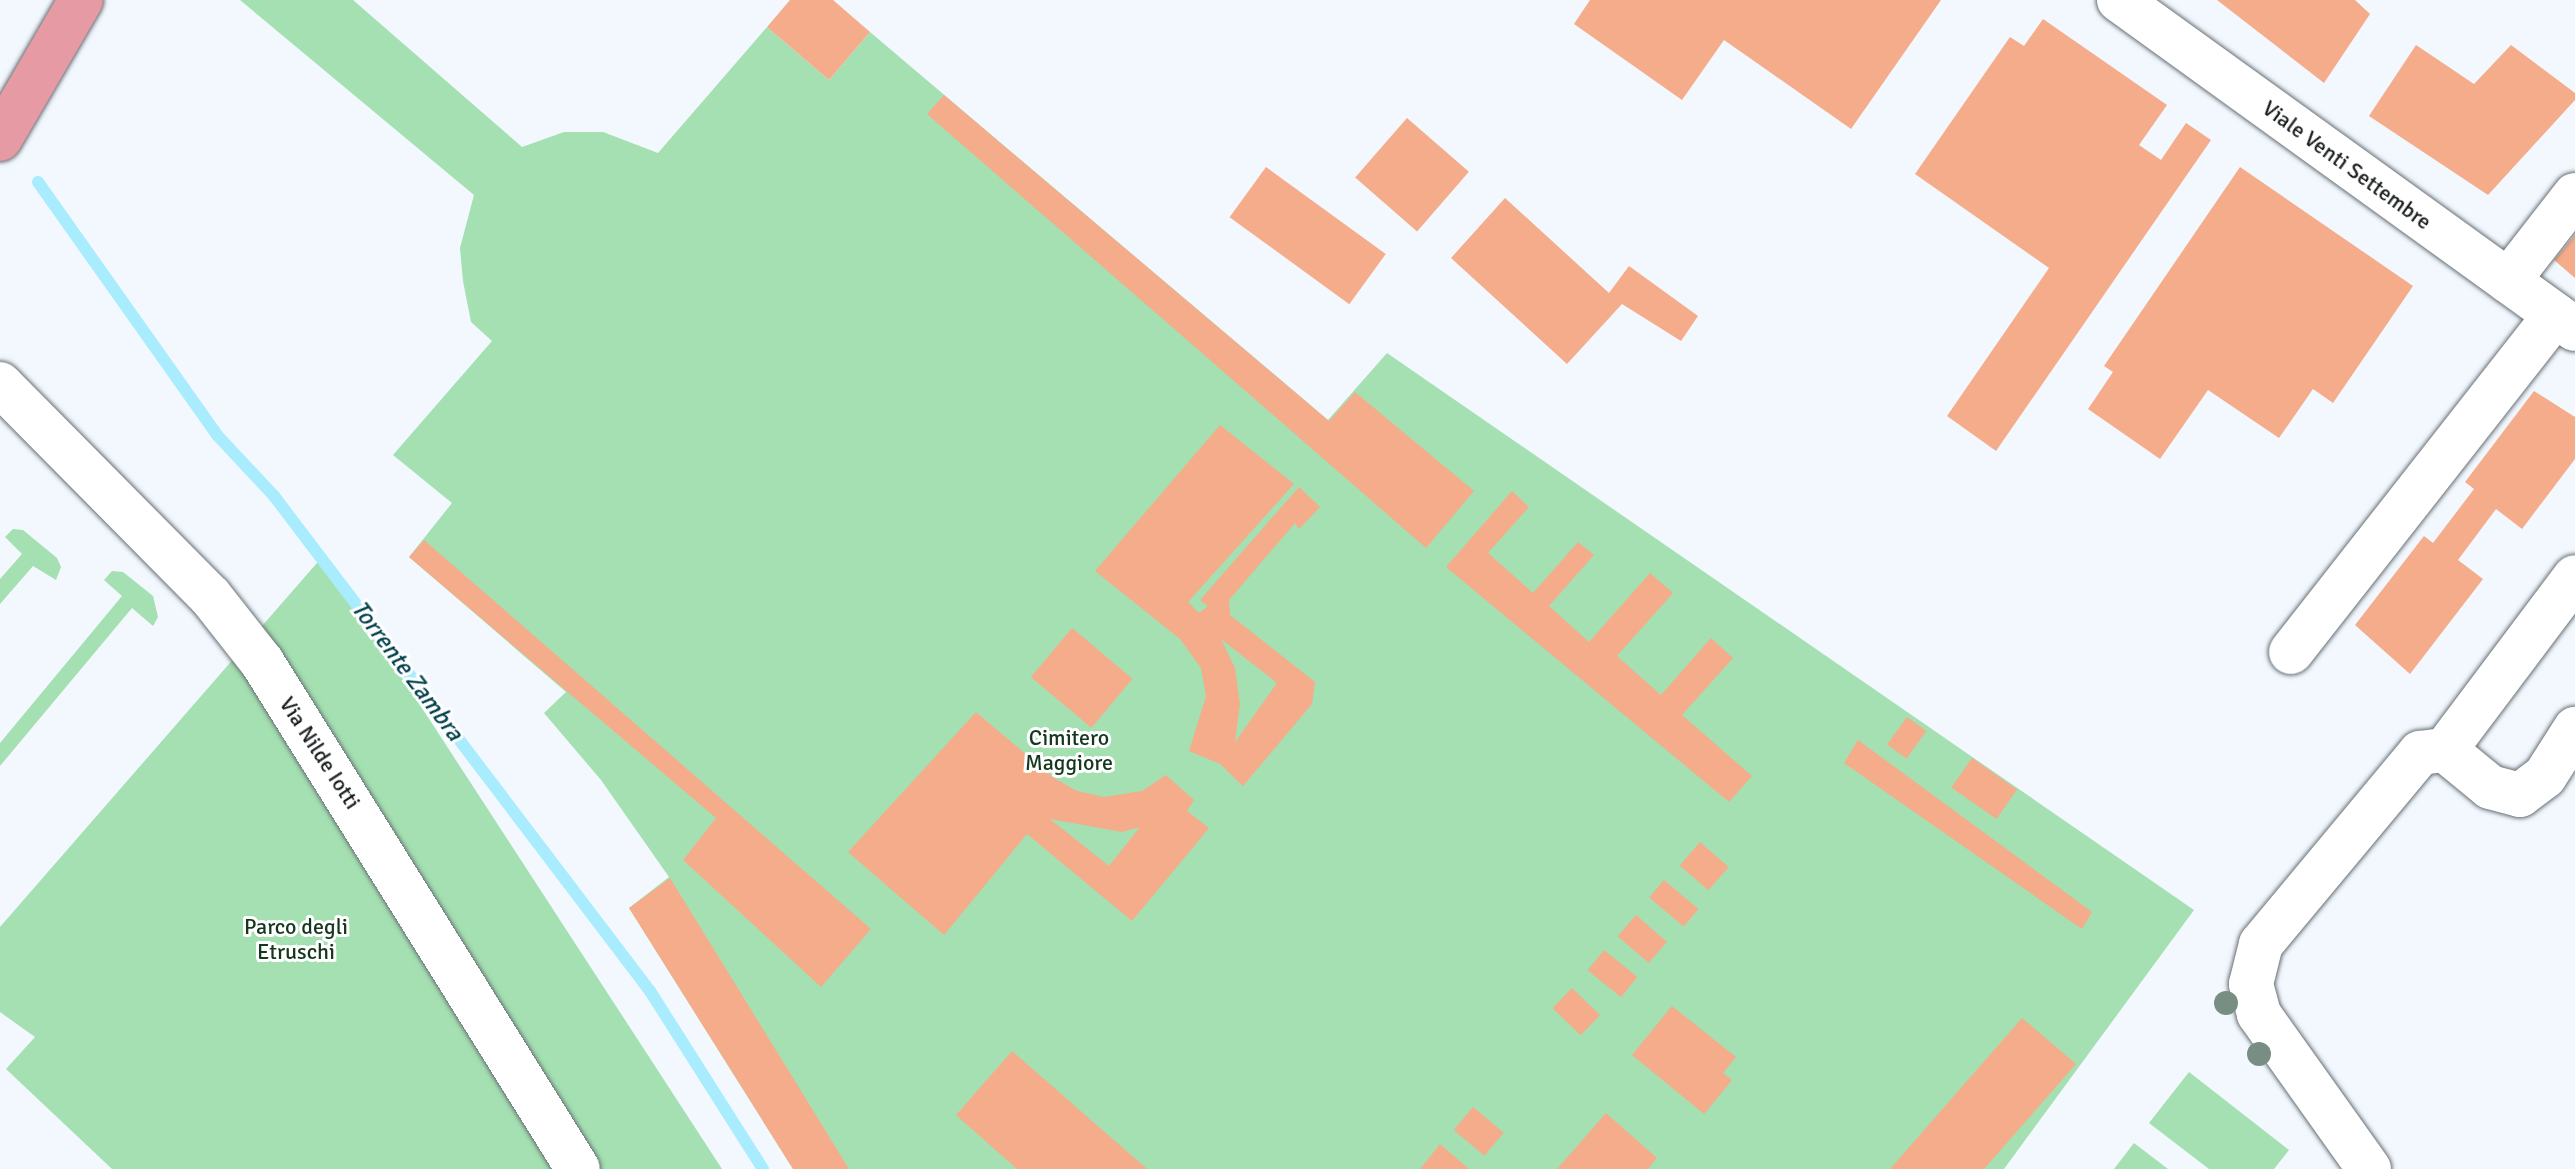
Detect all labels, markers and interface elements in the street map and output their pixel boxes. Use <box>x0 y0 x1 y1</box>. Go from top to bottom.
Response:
street label: Viale Venti Settembre <box>2257 95 2437 235</box>
water label: Torrente Zambra <box>345 595 469 747</box>
street label: Via Nilde Iotti <box>274 692 366 814</box>
park label: Cimitero Maggiore <box>1025 724 1113 776</box>
park label: Parco degli Etruschi <box>244 913 348 964</box>

